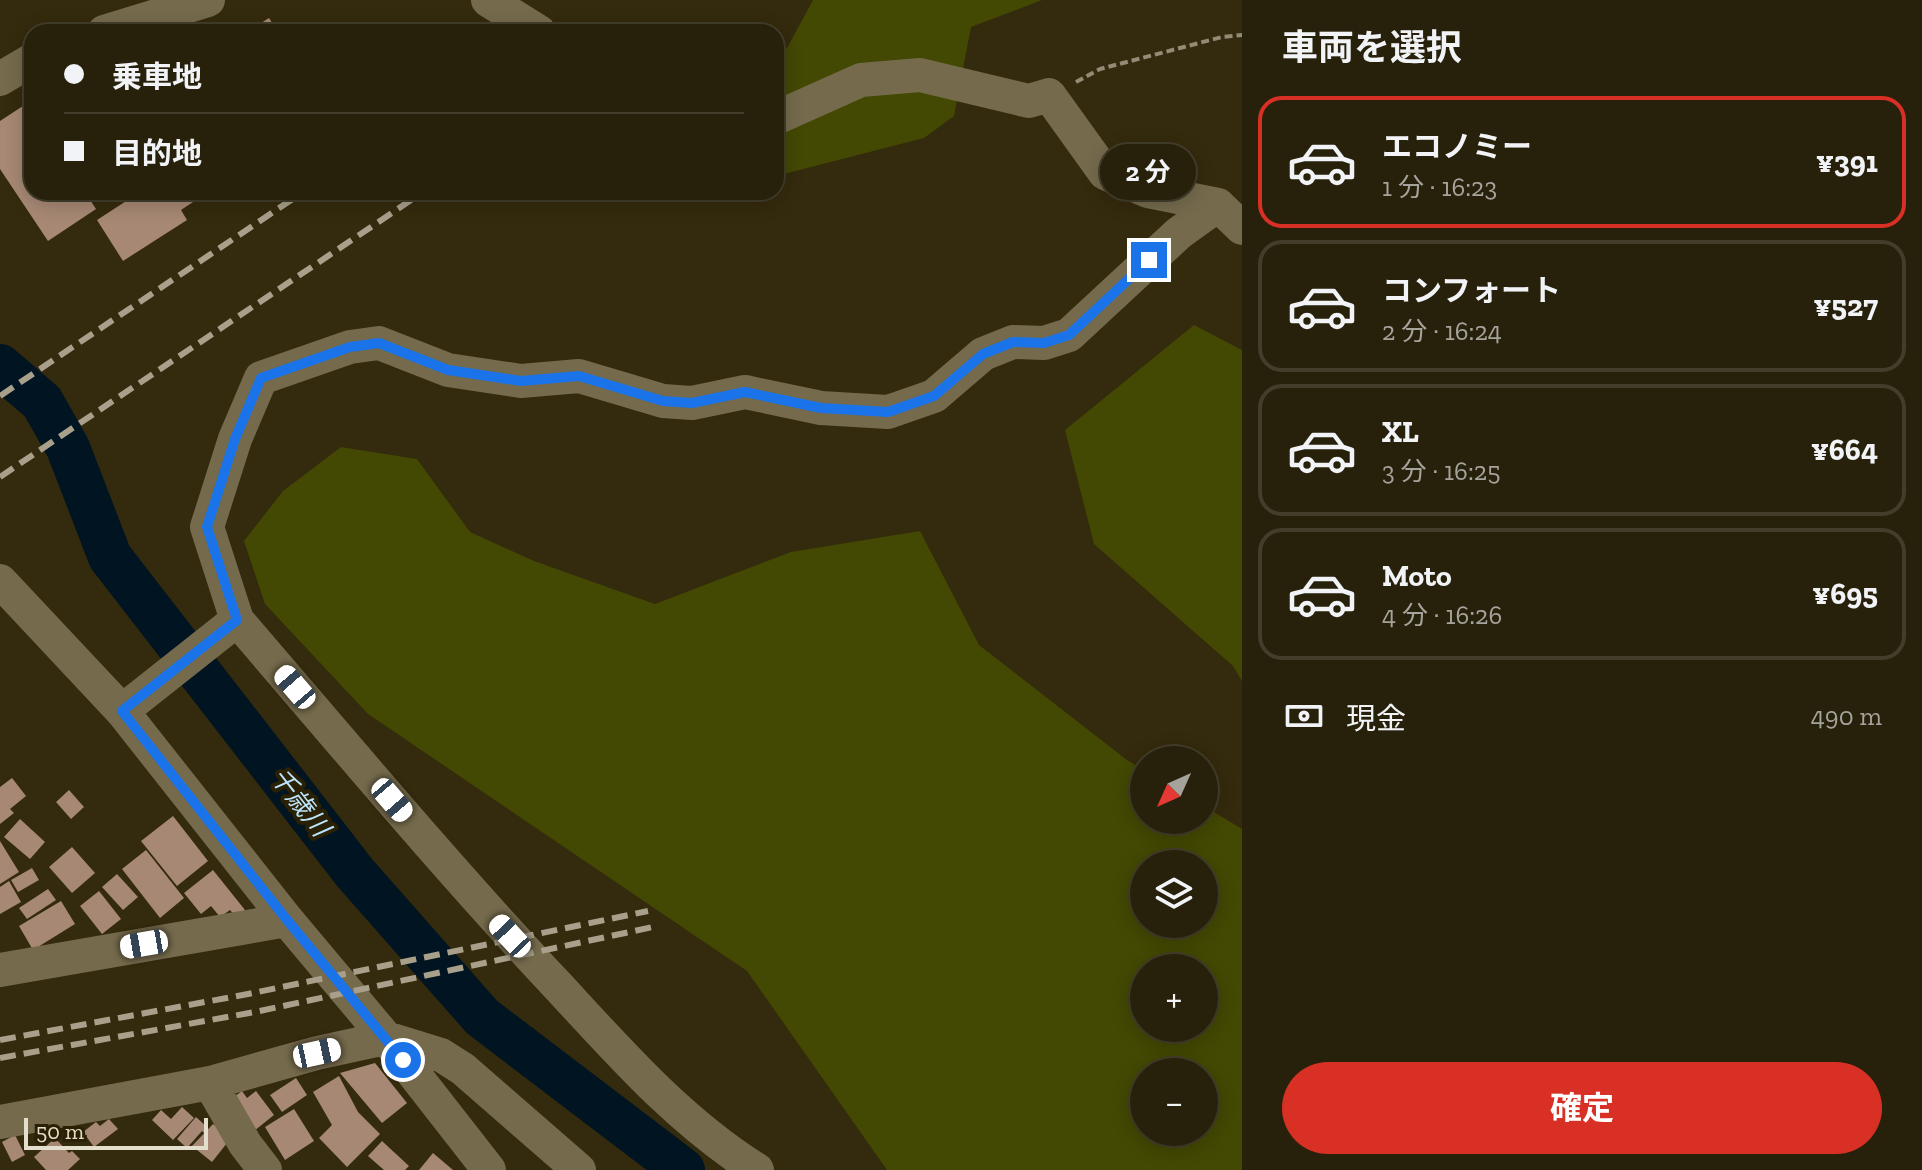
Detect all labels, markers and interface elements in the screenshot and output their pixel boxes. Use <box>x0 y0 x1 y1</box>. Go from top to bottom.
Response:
text: 車両を選択 <box>1282 26 1462 69</box>
text: 乗車地 <box>112 59 202 95</box>
icon: car <box>1286 126 1358 198</box>
text: エコノミー <box>1382 129 1532 165</box>
text: 目的地 <box>112 136 202 172</box>
callout: 2 分 <box>1101 144 1197 200</box>
text: ¥391 <box>1816 144 1878 180</box>
text: 2 分 <box>1126 156 1170 188</box>
text: 1 分 · 16:23 <box>1382 171 1497 203</box>
route end <box>1131 242 1167 278</box>
icon: car <box>1286 270 1358 342</box>
text: コンフォート <box>1382 273 1561 309</box>
text: ¥527 <box>1814 288 1878 324</box>
text: 2 分 · 16:24 <box>1382 315 1502 347</box>
icon: car <box>1286 414 1358 486</box>
text: XL <box>1382 414 1419 450</box>
text: ¥664 <box>1811 432 1878 468</box>
text: 3 分 · 16:25 <box>1382 455 1500 487</box>
icon: car <box>1286 558 1358 630</box>
text: Moto <box>1382 558 1452 594</box>
text: ¥695 <box>1812 576 1878 612</box>
text: 4 分 · 16:26 <box>1382 599 1502 631</box>
car <box>270 661 320 713</box>
icon: cash <box>1282 694 1326 738</box>
text: 490 m <box>1811 700 1882 732</box>
text: 現金 <box>1346 701 1406 737</box>
north arrow <box>1130 746 1218 834</box>
map controls <box>1130 746 1218 1146</box>
water label: 千歳川 <box>263 761 338 845</box>
car <box>367 774 417 826</box>
button: layers <box>1130 850 1218 938</box>
car <box>485 910 535 962</box>
car <box>118 928 170 960</box>
button: + <box>1130 954 1218 1042</box>
car <box>291 1036 343 1070</box>
route start <box>385 1042 421 1078</box>
button: − <box>1130 1058 1218 1146</box>
button: 確定 <box>1282 1062 1882 1154</box>
scale bar <box>24 1114 208 1150</box>
text: 50 m <box>36 1118 84 1145</box>

